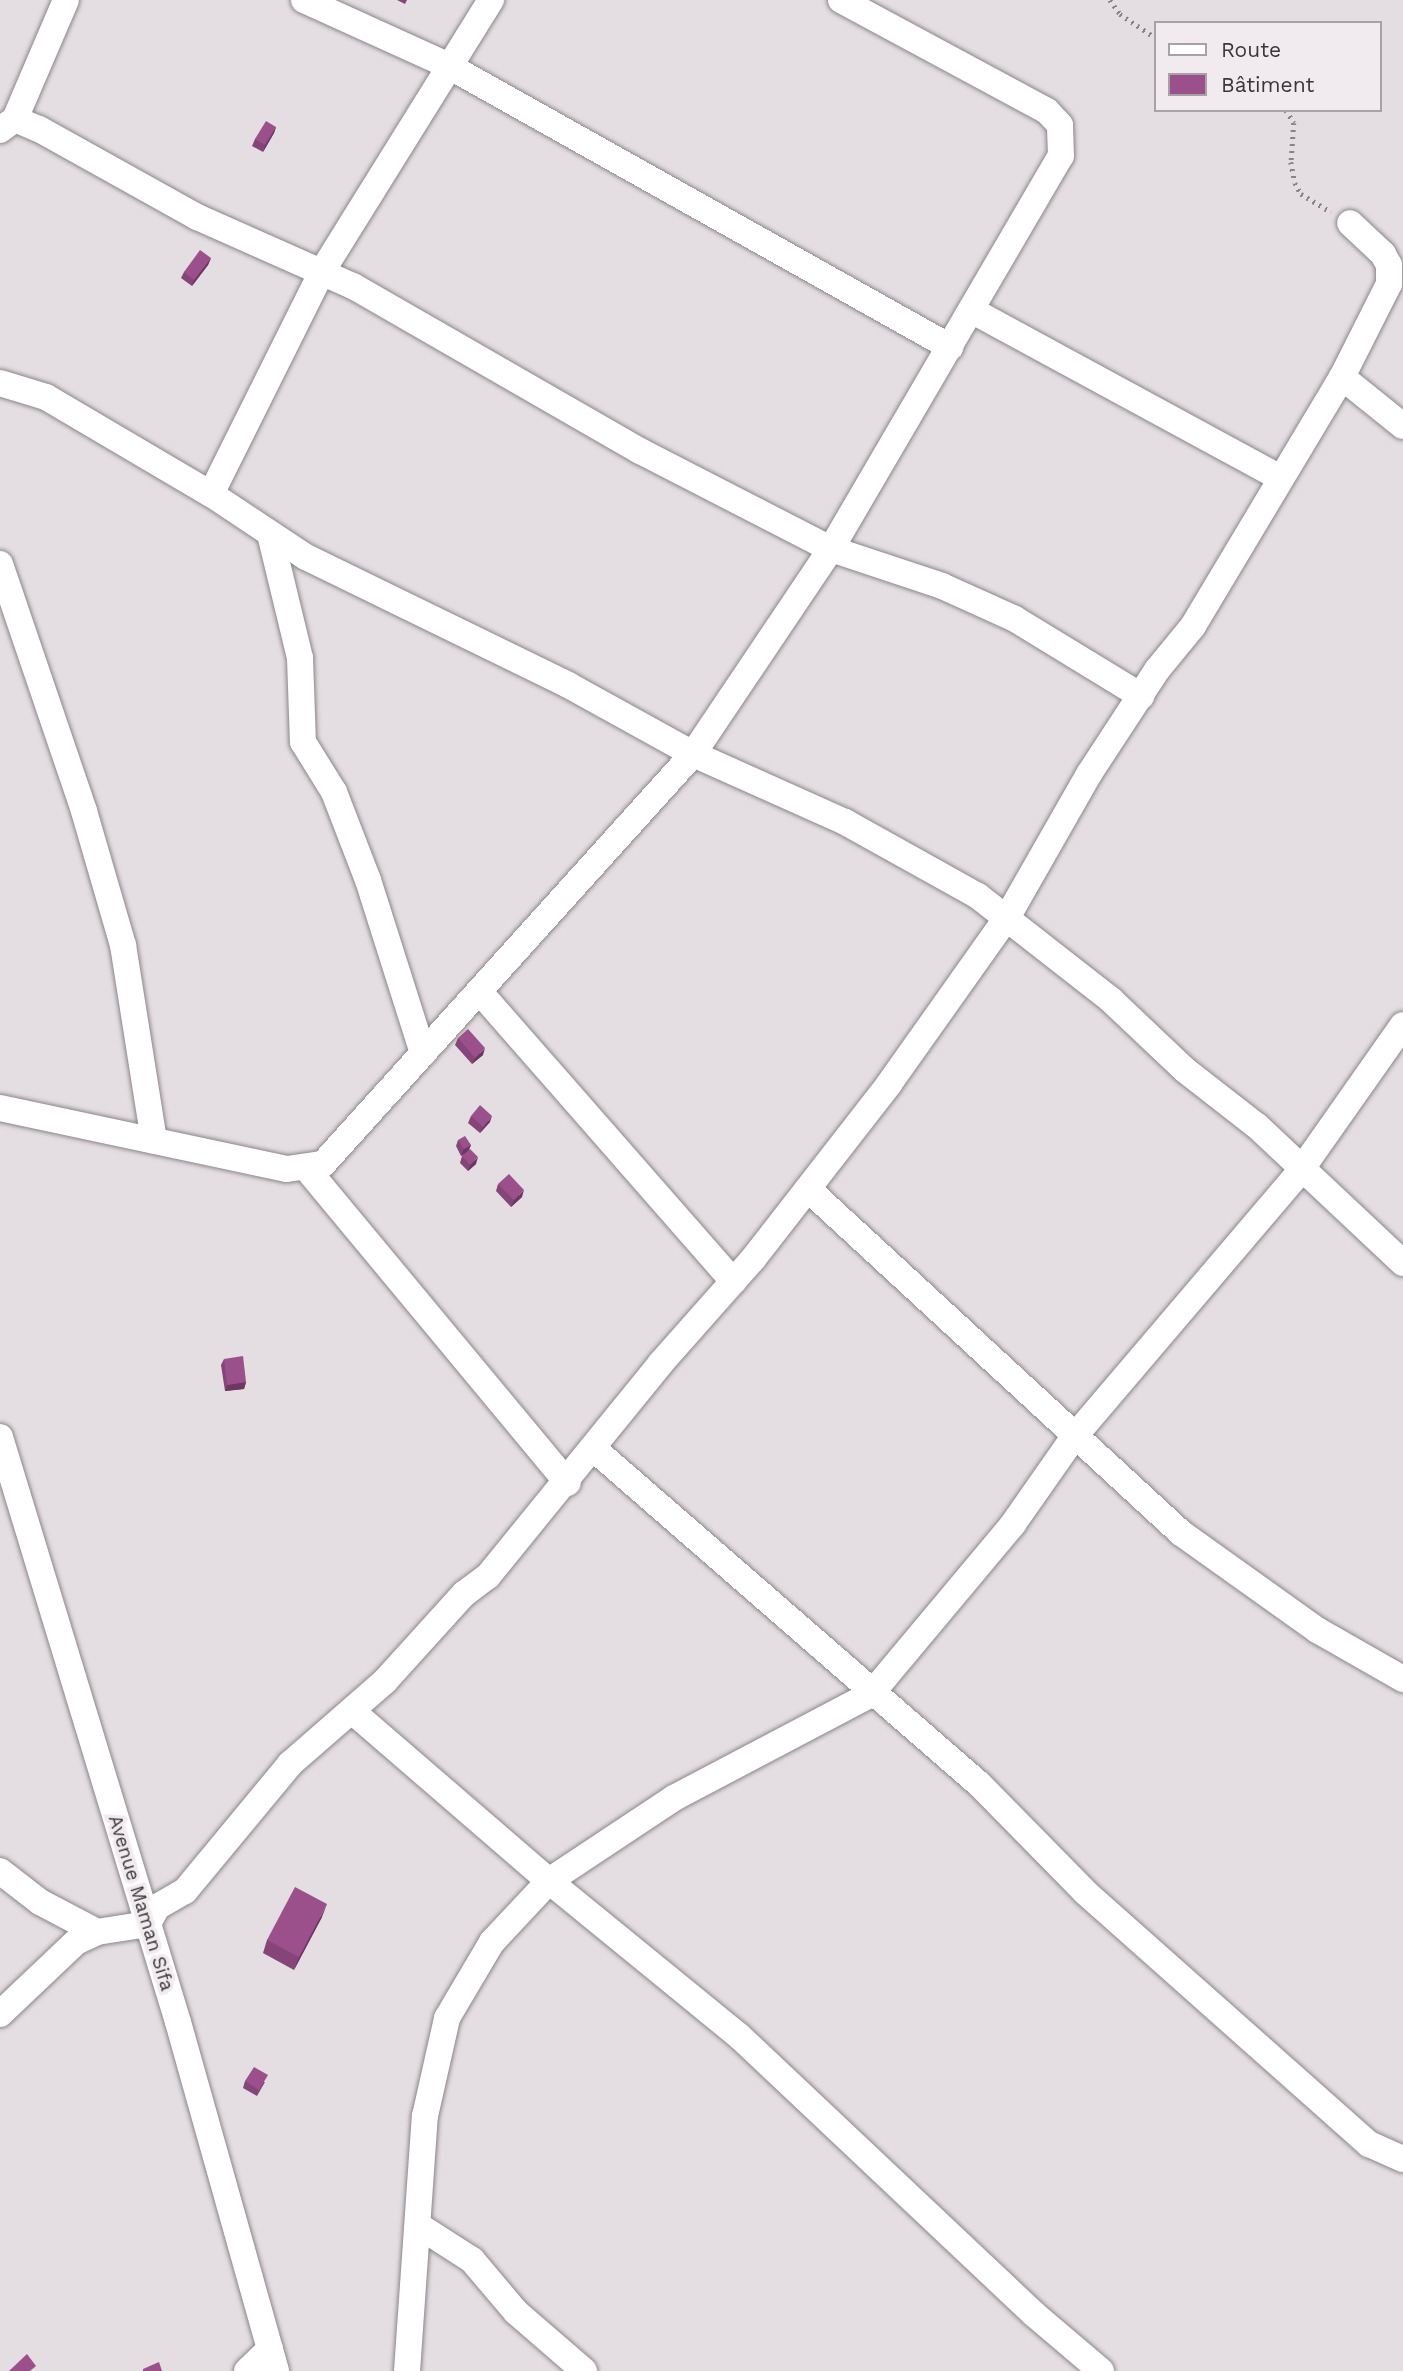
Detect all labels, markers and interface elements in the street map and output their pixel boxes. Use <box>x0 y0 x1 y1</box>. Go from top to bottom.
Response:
legend <box>1154 21 1382 112</box>
text: Route <box>1221 37 1281 62</box>
text: Bâtiment <box>1221 72 1314 97</box>
street label: Avenue Maman Sifa <box>103 1812 179 1994</box>

